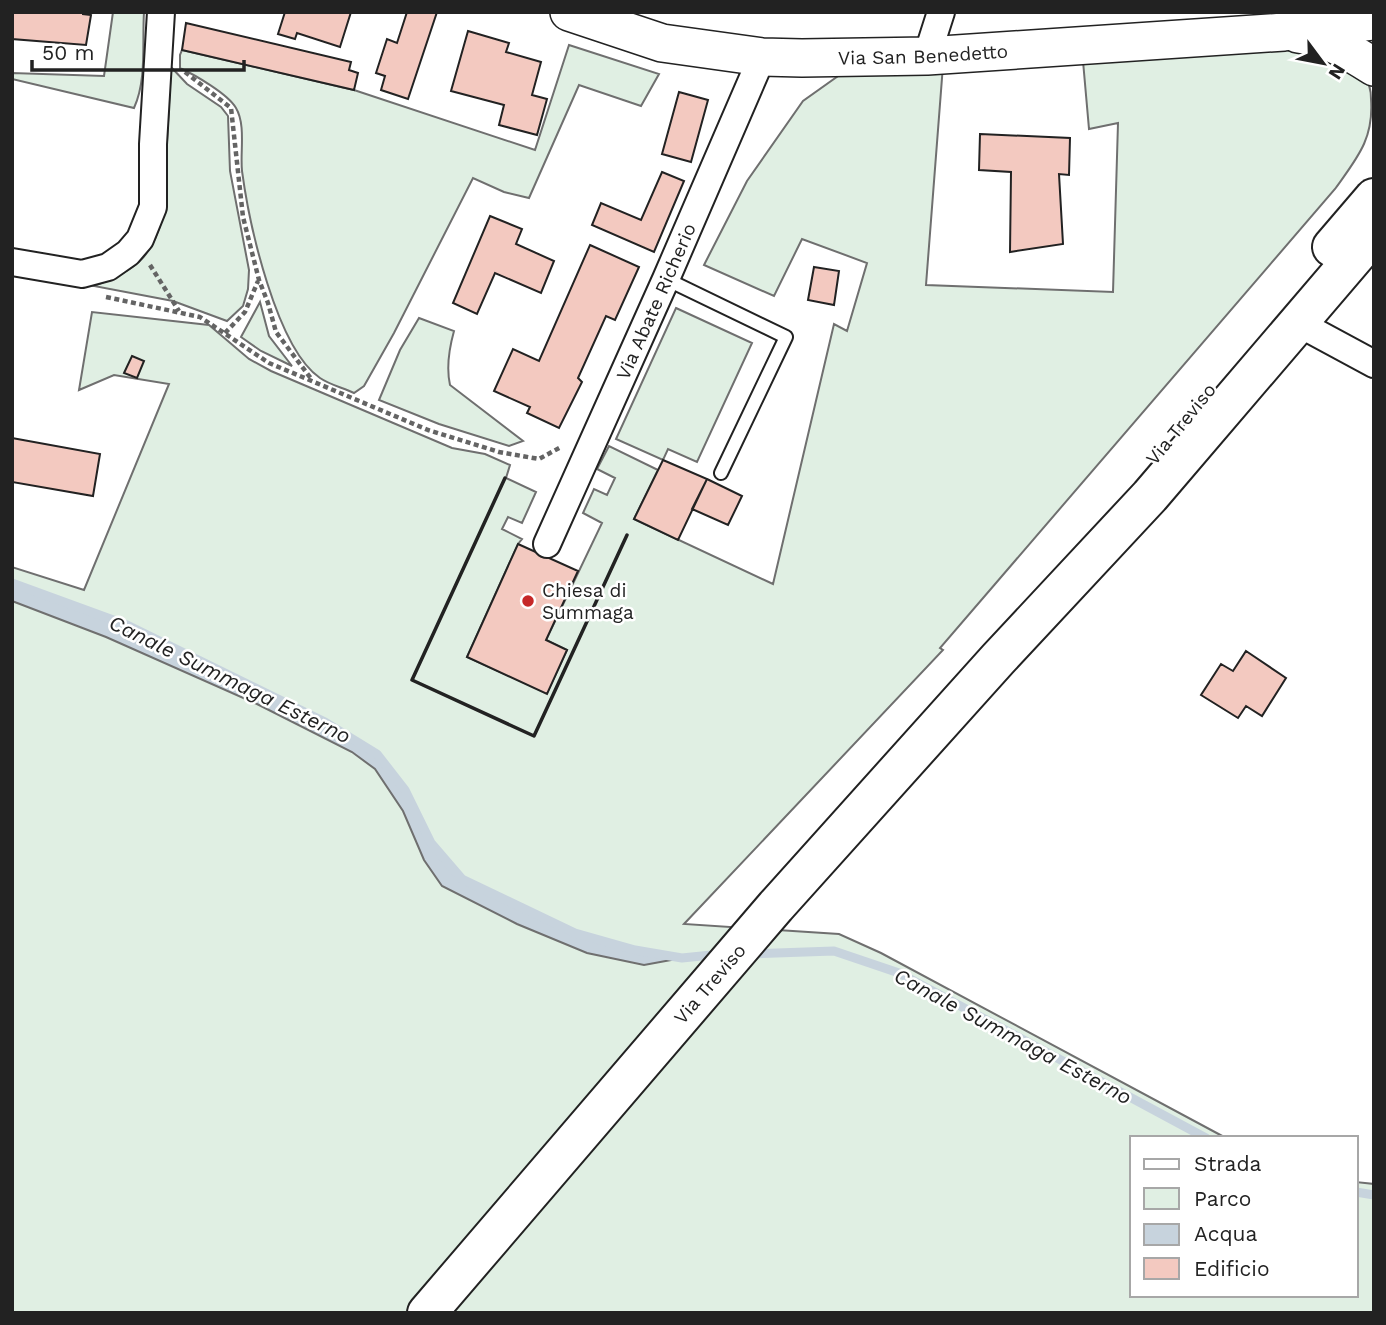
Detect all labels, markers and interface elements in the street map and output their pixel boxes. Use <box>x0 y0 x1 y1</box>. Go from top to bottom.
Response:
scale bar <box>32 28 243 72</box>
north arrow <box>1288 28 1358 98</box>
street label: Via San Benedetto <box>838 39 1009 69</box>
text: 50 m <box>42 40 94 65</box>
text: N <box>1324 60 1350 84</box>
street label: Via Abate Richerio <box>611 219 700 383</box>
street label: Via Treviso <box>1141 379 1221 469</box>
place label: Chiesa di Summaga <box>542 579 634 624</box>
marker: Chiesa di Summaga <box>520 593 536 609</box>
water label: Canale Summaga Esterno <box>105 610 355 748</box>
street label: Via Treviso <box>669 939 750 1028</box>
water label: Canale Summaga Esterno <box>890 963 1136 1109</box>
legend <box>1130 1136 1358 1297</box>
text: Strada <box>1194 1151 1262 1176</box>
text: Parco <box>1194 1186 1251 1211</box>
text: Acqua <box>1194 1221 1258 1246</box>
text: Edificio <box>1194 1256 1270 1281</box>

